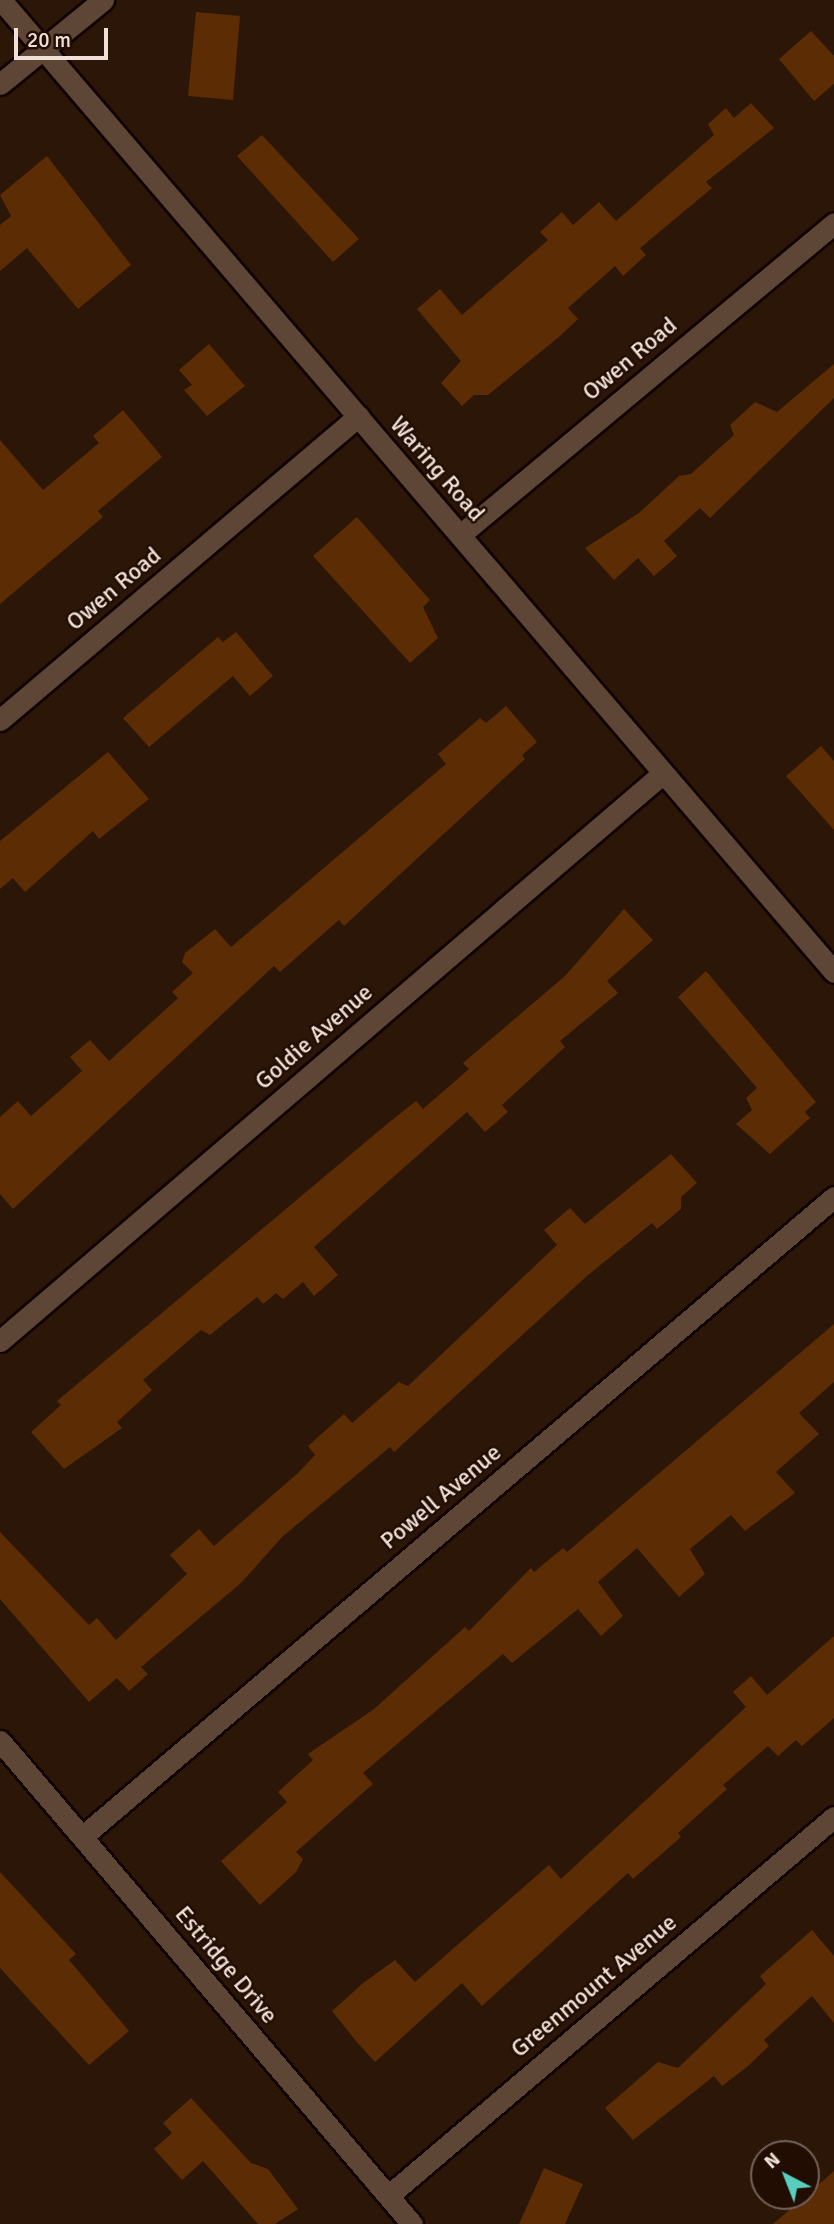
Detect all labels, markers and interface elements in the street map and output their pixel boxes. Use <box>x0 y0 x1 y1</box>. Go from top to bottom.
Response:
scale bar <box>18 14 112 58</box>
text: 20 m <box>27 27 71 53</box>
street label: Owen Road <box>577 311 683 407</box>
street label: Waring Road <box>384 411 490 527</box>
street label: Owen Road <box>61 541 167 637</box>
street label: Goldie Avenue <box>249 978 379 1096</box>
street label: Powell Avenue <box>375 1438 507 1556</box>
street label: Estridge Drive <box>168 1900 284 2030</box>
street label: Greenmount Avenue <box>505 1908 683 2064</box>
north arrow <box>750 2140 820 2210</box>
text: N <box>759 2148 785 2174</box>

